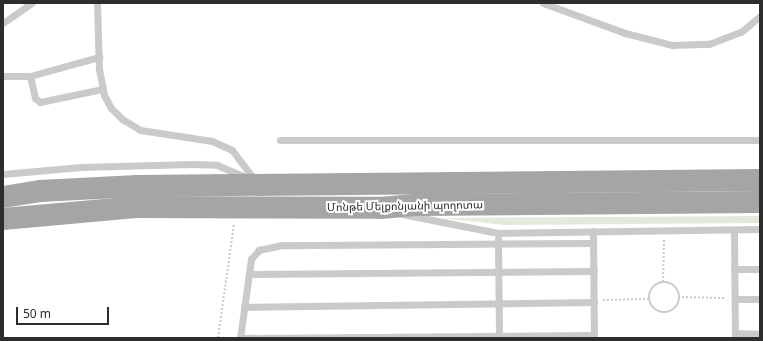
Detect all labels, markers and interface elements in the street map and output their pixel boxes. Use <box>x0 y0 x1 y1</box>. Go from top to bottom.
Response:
street label: Մոնթե Մելքոնյանի պողոտա <box>327 198 483 214</box>
scale bar <box>18 299 111 325</box>
text: 50 m <box>23 305 51 322</box>

